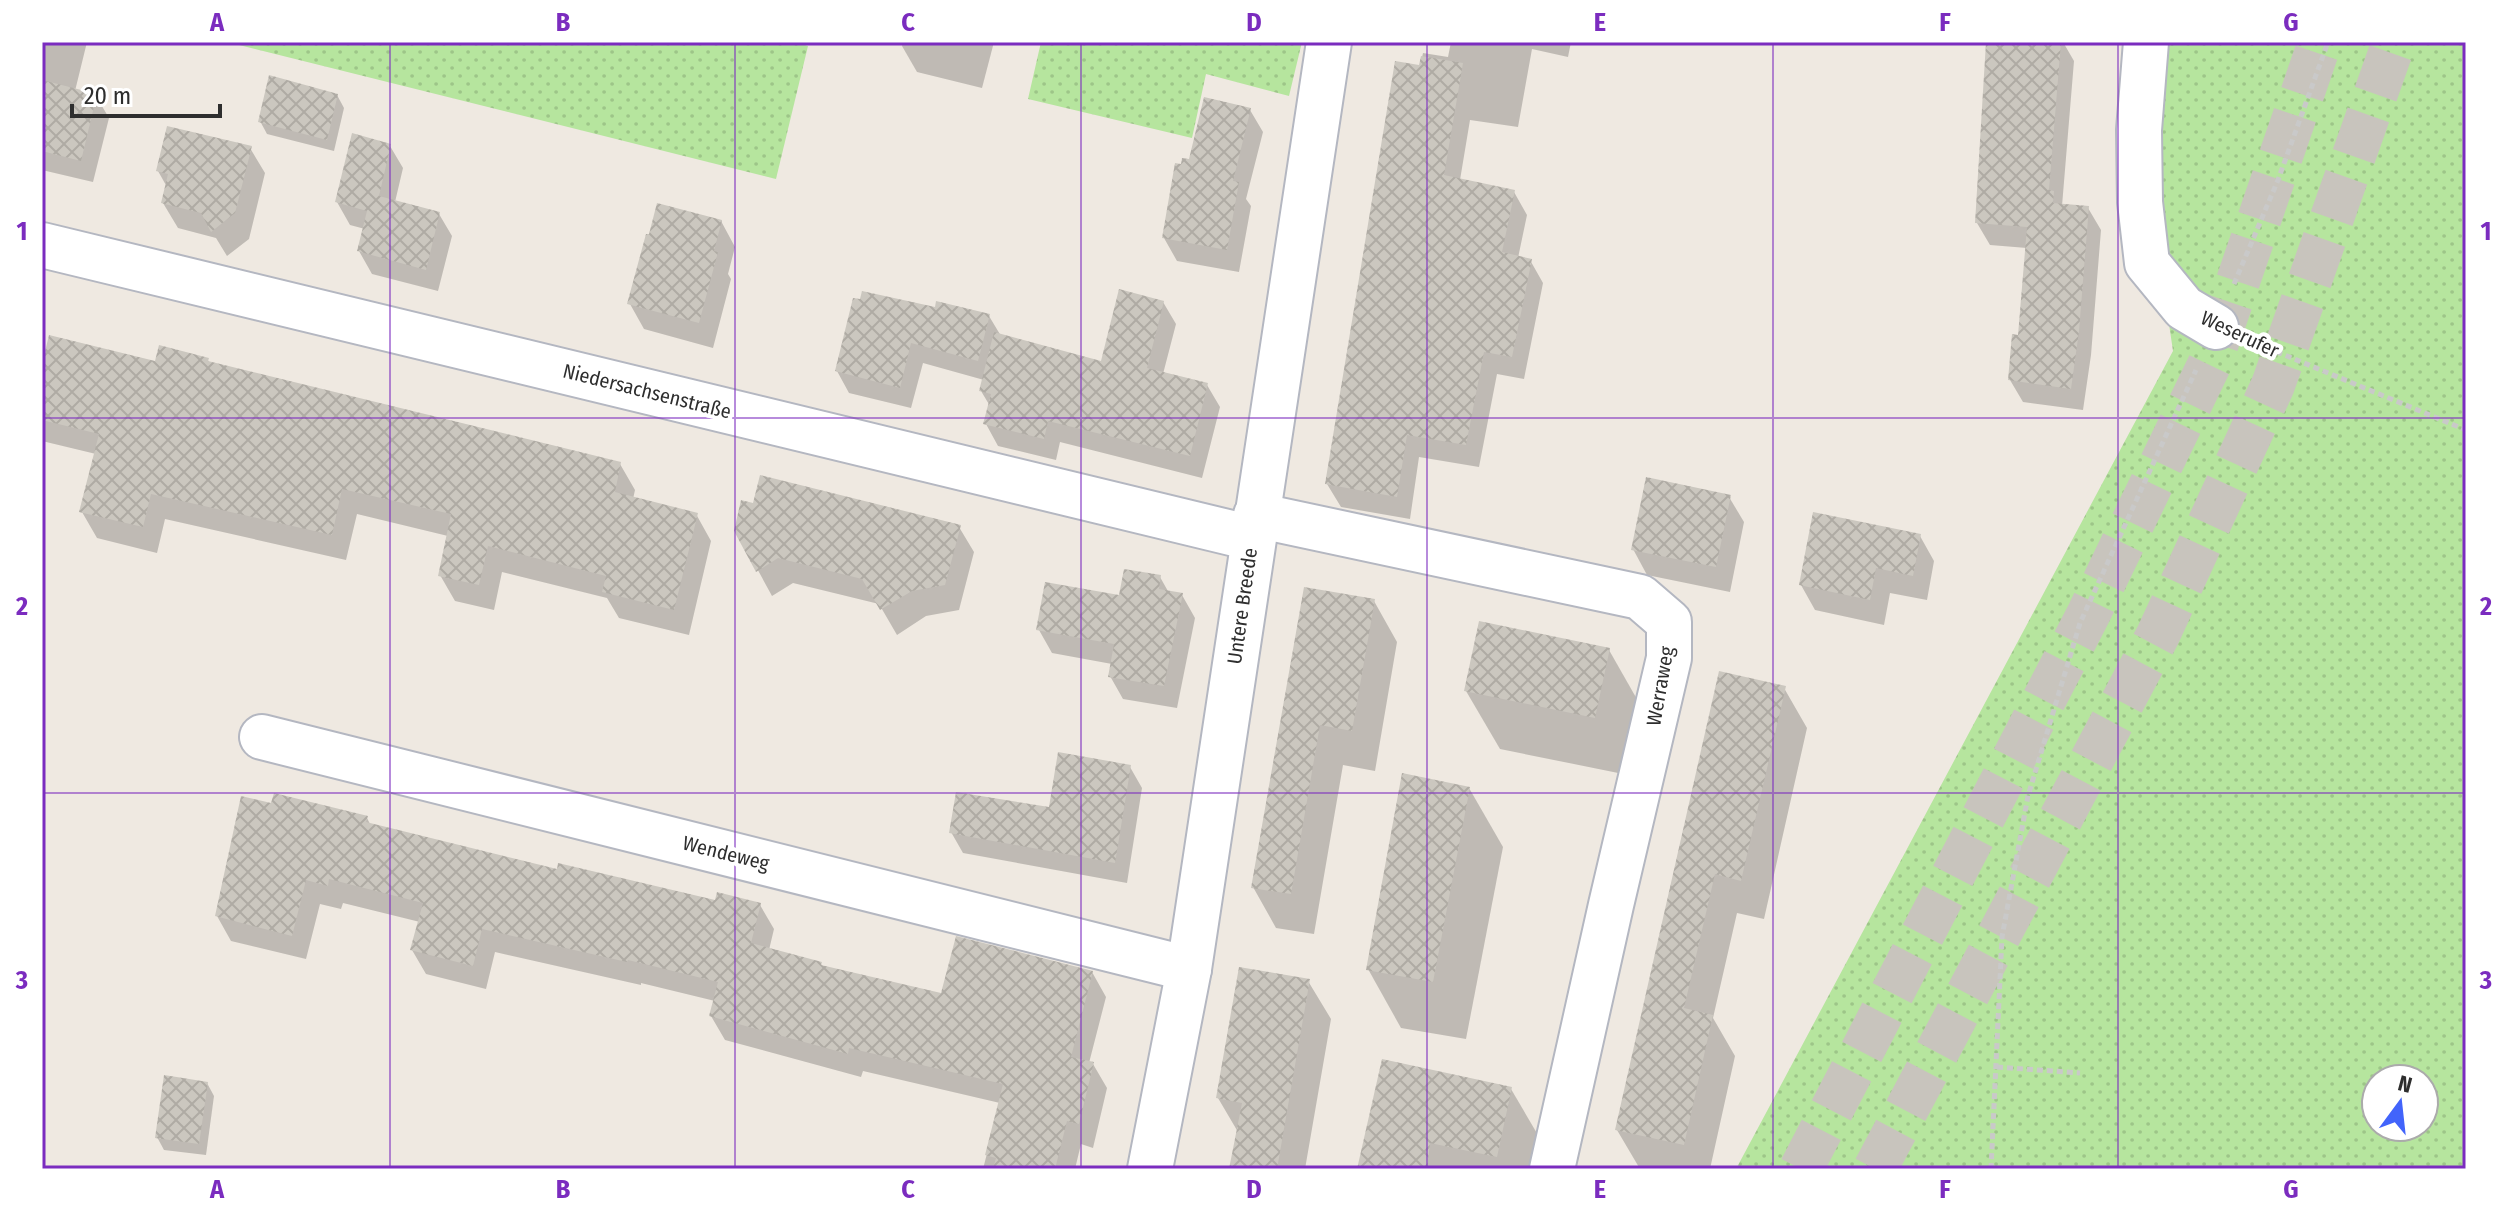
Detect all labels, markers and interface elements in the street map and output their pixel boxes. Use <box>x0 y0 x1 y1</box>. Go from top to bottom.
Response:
text: A <box>209 7 225 38</box>
text: B <box>556 7 571 38</box>
text: C <box>901 7 915 38</box>
text: D <box>1246 7 1262 38</box>
text: E <box>1594 7 1606 38</box>
text: F <box>1939 7 1951 38</box>
text: G <box>2283 7 2299 38</box>
scale bar <box>72 68 220 118</box>
text: 20 m <box>84 82 131 110</box>
text: 1 <box>17 216 28 247</box>
text: 1 <box>2481 216 2492 247</box>
street label: Weserufer <box>2197 306 2283 362</box>
street label: Niedersachsenstraße <box>560 358 734 424</box>
street label: Untere Breede <box>1222 546 1262 666</box>
text: 2 <box>15 591 28 622</box>
text: 2 <box>2479 591 2492 622</box>
street label: Werraweg <box>1641 644 1679 728</box>
street label: Wendeweg <box>680 831 772 875</box>
text: 3 <box>15 965 28 996</box>
text: 3 <box>2479 965 2492 996</box>
north arrow <box>2360 1063 2440 1143</box>
text: N <box>2395 1069 2415 1099</box>
text: A <box>209 1174 225 1205</box>
text: B <box>556 1174 571 1205</box>
text: C <box>901 1174 915 1205</box>
text: D <box>1246 1174 1262 1205</box>
text: E <box>1594 1174 1606 1205</box>
text: F <box>1939 1174 1951 1205</box>
text: G <box>2283 1174 2299 1205</box>

